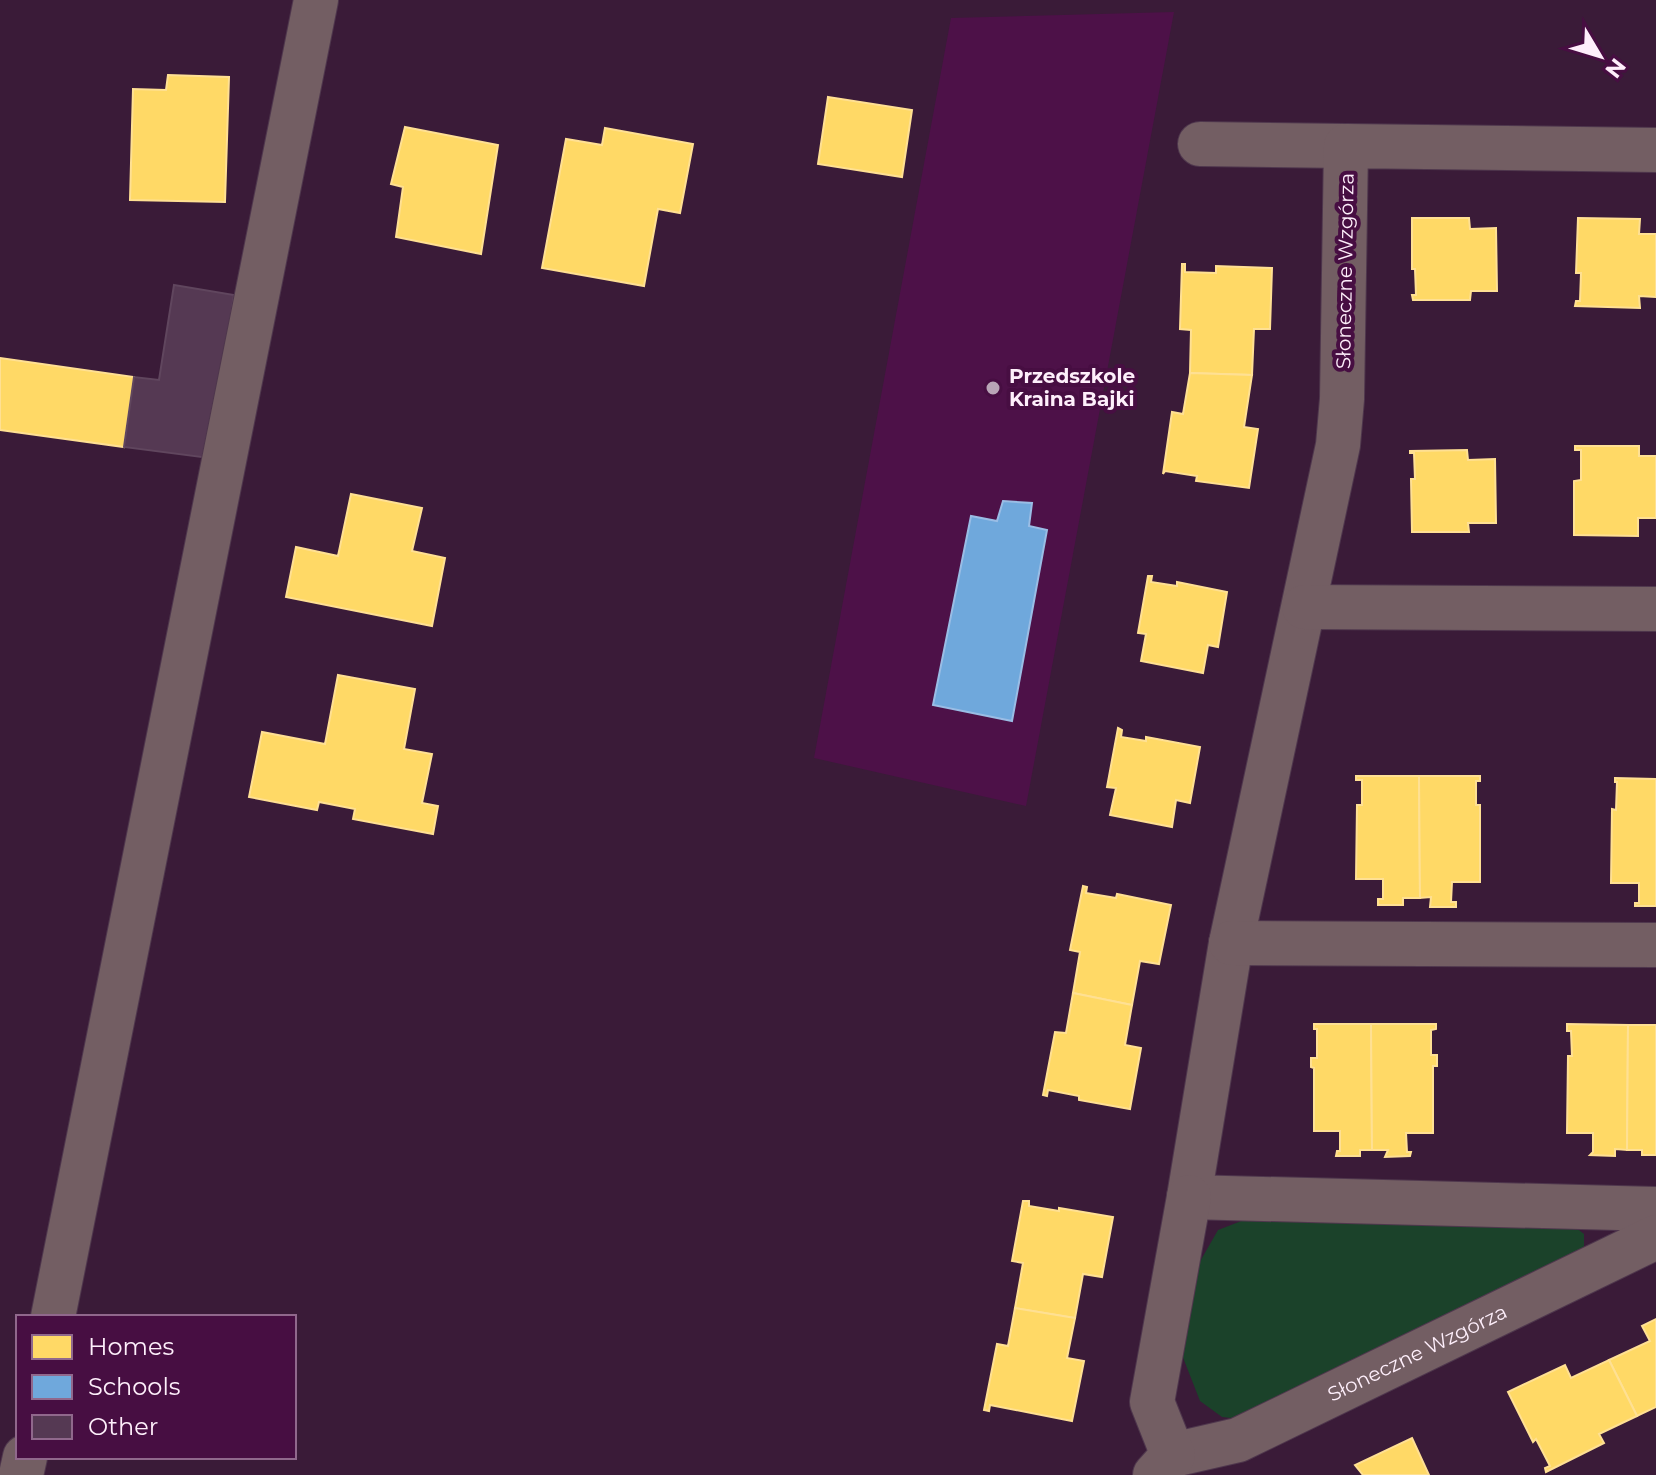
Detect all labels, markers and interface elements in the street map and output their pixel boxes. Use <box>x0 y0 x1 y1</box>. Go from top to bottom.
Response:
north arrow <box>1560 16 1640 96</box>
text: N <box>1599 53 1631 83</box>
street label: Słoneczne Wzgórza <box>1331 173 1359 369</box>
place label: Przedszkole Kraina Bajki <box>1009 364 1135 411</box>
marker: Przedszkole Kraina Bajki <box>984 379 1002 397</box>
street label: Słoneczne Wzgórza <box>1324 1299 1511 1407</box>
legend <box>16 1315 296 1459</box>
text: Homes <box>88 1332 174 1361</box>
text: Schools <box>88 1372 181 1401</box>
text: Other <box>88 1412 158 1441</box>

